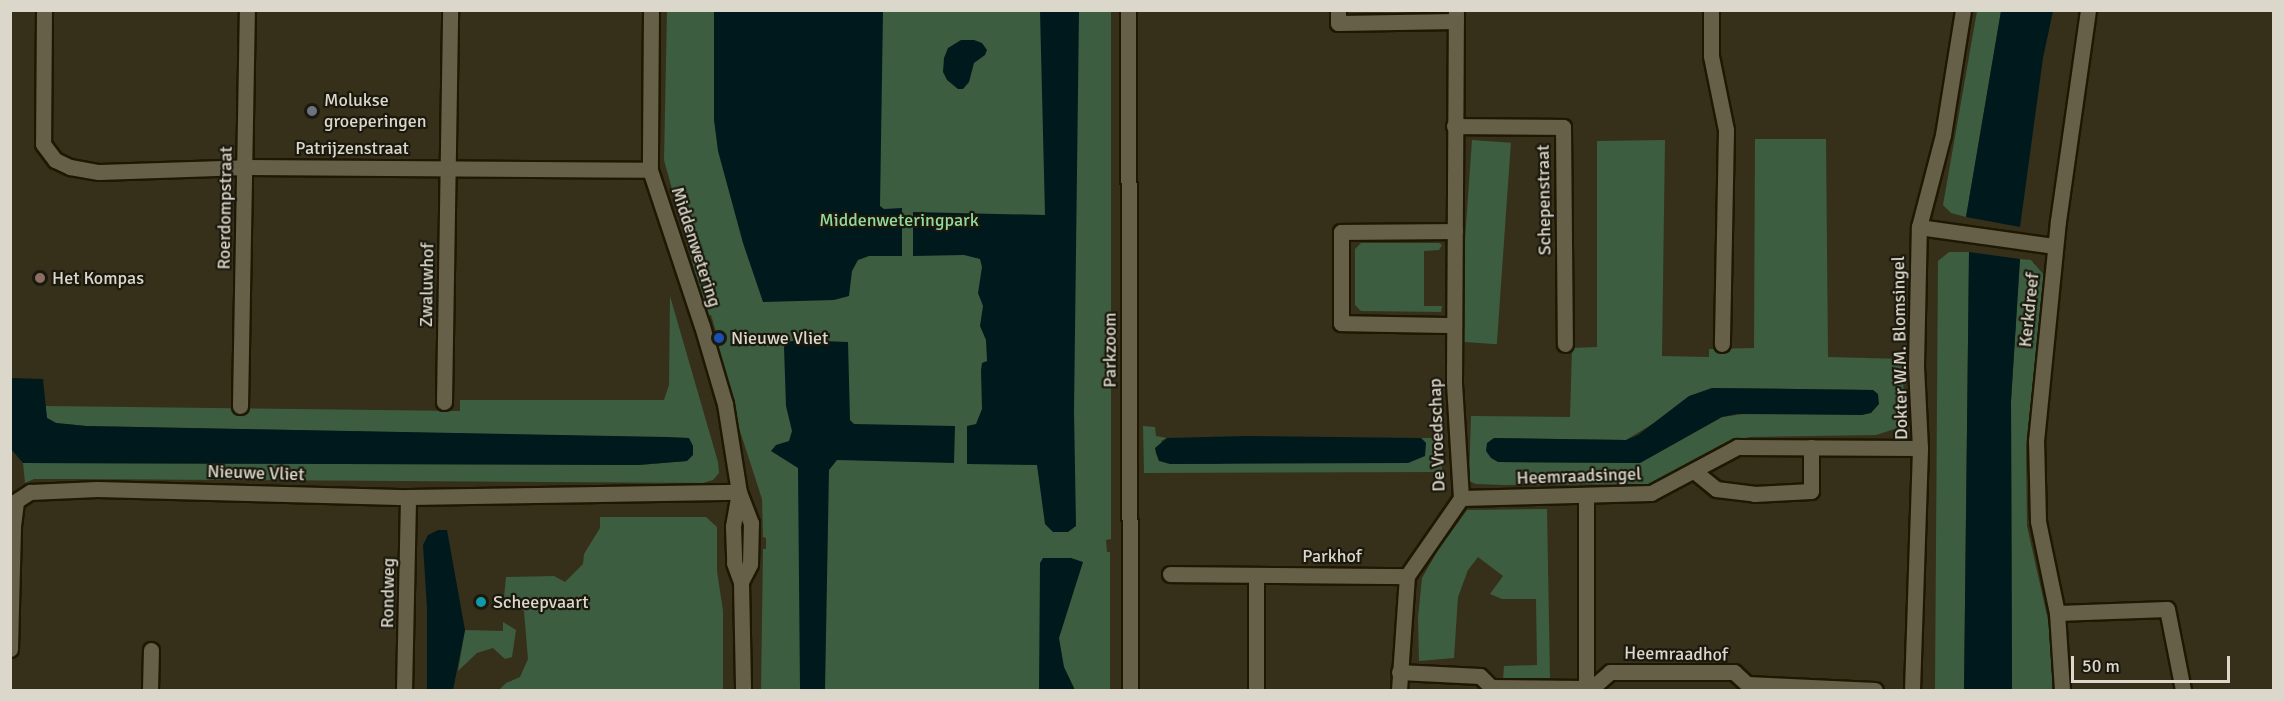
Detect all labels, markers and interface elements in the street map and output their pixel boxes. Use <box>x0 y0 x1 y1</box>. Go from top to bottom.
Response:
place label: Molukse groeperingen <box>324 90 427 132</box>
marker: Molukse groeperingen <box>305 104 319 118</box>
street label: Patrijzenstraat <box>295 137 409 159</box>
street label: Schepenstraat <box>1532 144 1556 256</box>
street label: Roerdompstraat <box>213 146 237 270</box>
street label: Middenwetering <box>666 184 726 310</box>
park label: Middenweteringpark <box>819 209 979 231</box>
street label: Zwaluwhof <box>415 243 439 327</box>
street label: Dokter W.M. Blomsingel <box>1888 256 1912 440</box>
place label: Het Kompas <box>52 267 144 289</box>
marker: Het Kompas <box>33 271 47 285</box>
street label: Kerkdreef <box>2014 272 2044 348</box>
street label: Parkzoom <box>1099 312 1121 388</box>
place label: Nieuwe Vliet <box>731 327 828 349</box>
marker: Nieuwe Vliet <box>712 331 726 345</box>
street label: De Vroedschap <box>1424 378 1450 492</box>
street label: Nieuwe Vliet <box>207 461 305 485</box>
street label: Heemraadsingel <box>1516 463 1642 489</box>
street label: Parkhof <box>1302 545 1362 567</box>
street label: Rondweg <box>377 558 399 628</box>
place label: Scheepvaart <box>493 591 588 613</box>
marker: Scheepvaart <box>474 595 488 609</box>
street label: Heemraadhof <box>1624 642 1728 666</box>
scale bar <box>2074 644 2233 682</box>
text: 50 m <box>2082 655 2120 677</box>

